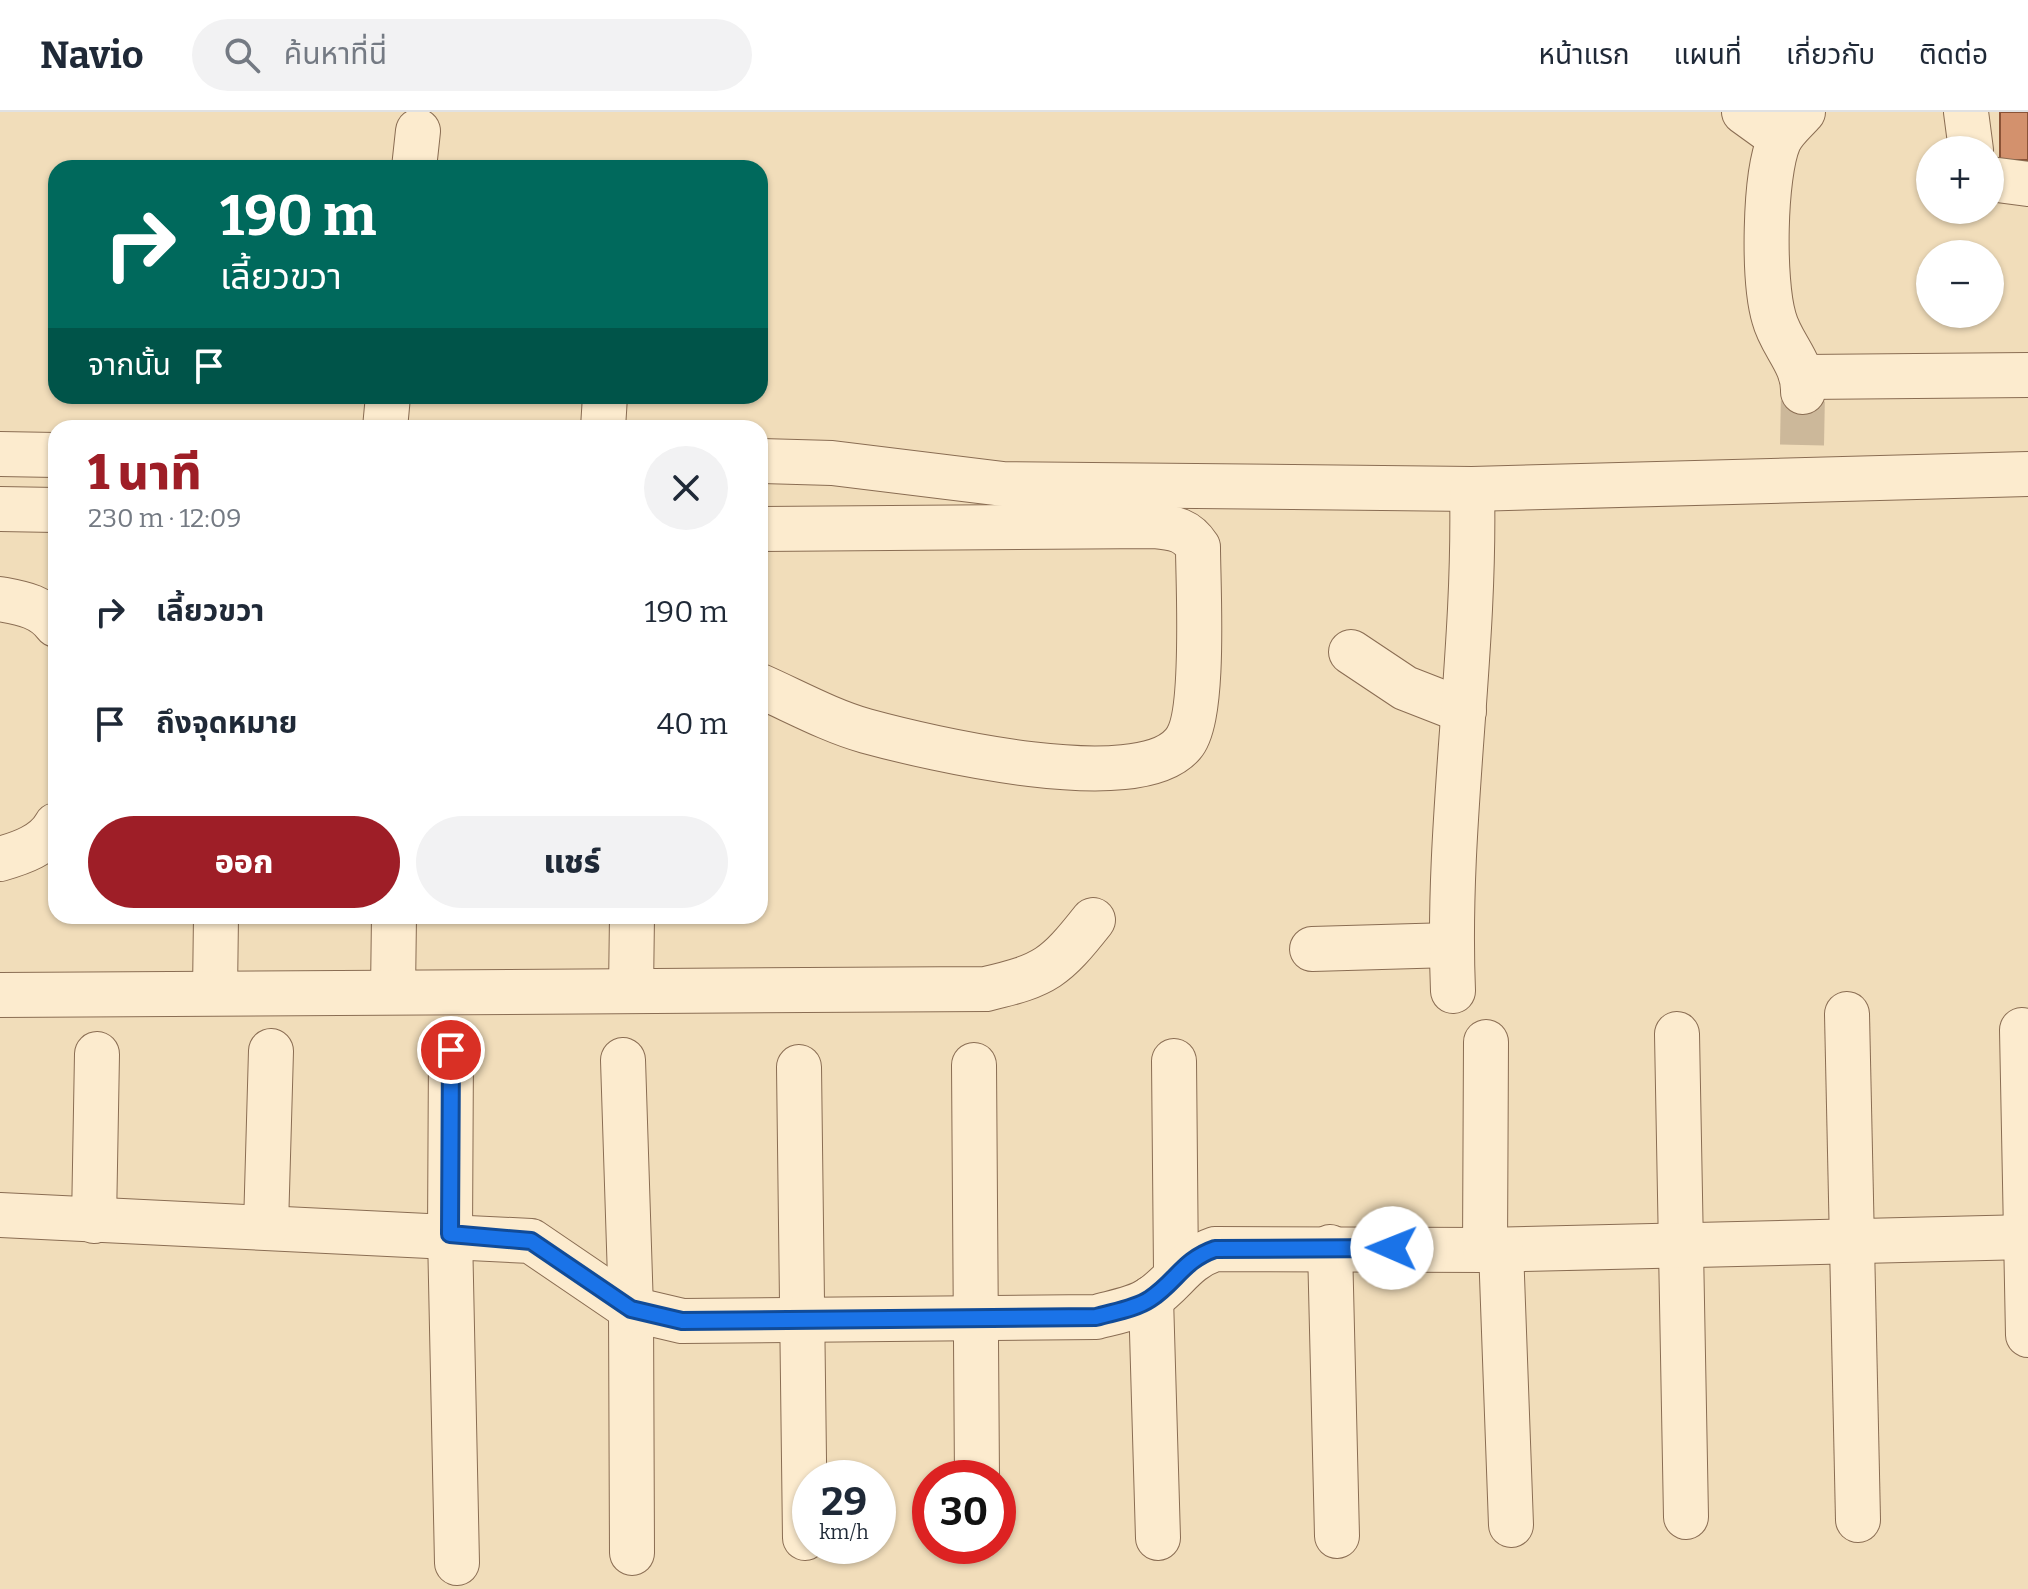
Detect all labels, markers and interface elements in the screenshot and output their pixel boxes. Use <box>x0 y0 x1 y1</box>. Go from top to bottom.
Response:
search box <box>192 19 752 91</box>
text: Navio <box>40 32 144 78</box>
icon: search <box>220 33 264 77</box>
text: ค้นหาที่นี่ <box>284 36 387 72</box>
text: หน้าแรก <box>1539 38 1630 71</box>
text: แผนที่ <box>1674 38 1742 71</box>
text: เกี่ยวกับ <box>1786 38 1875 71</box>
text: ติดต่อ <box>1919 38 1988 71</box>
map controls <box>1916 136 2004 328</box>
button: + <box>1916 136 2004 224</box>
text: 190 m <box>220 183 376 250</box>
icon: right <box>88 192 192 296</box>
button: − <box>1916 240 2004 328</box>
text: เลี้ยวขวา <box>220 255 342 299</box>
icon: arrive <box>187 344 231 388</box>
text: จากนั้น <box>88 347 171 383</box>
text: 1 นาที <box>88 444 202 502</box>
button: close <box>644 446 728 530</box>
text: 230 m · 12:09 <box>88 503 242 534</box>
icon: right <box>88 590 132 634</box>
text: เลี้ยวขวา <box>156 593 264 629</box>
text: 190 m <box>644 594 728 630</box>
icon: arrive <box>88 702 132 746</box>
text: ถึงจุดหมาย <box>156 705 297 741</box>
text: 40 m <box>657 706 728 742</box>
button: ออก <box>88 816 400 908</box>
button: แชร์ <box>416 816 728 908</box>
pin <box>417 1016 485 1084</box>
icon: arrive <box>429 1028 473 1072</box>
position arrow <box>1350 1206 1434 1290</box>
speed limit sign: 30 <box>912 1460 1016 1564</box>
text: 29 <box>821 1478 867 1526</box>
text: km/h <box>819 1520 869 1544</box>

